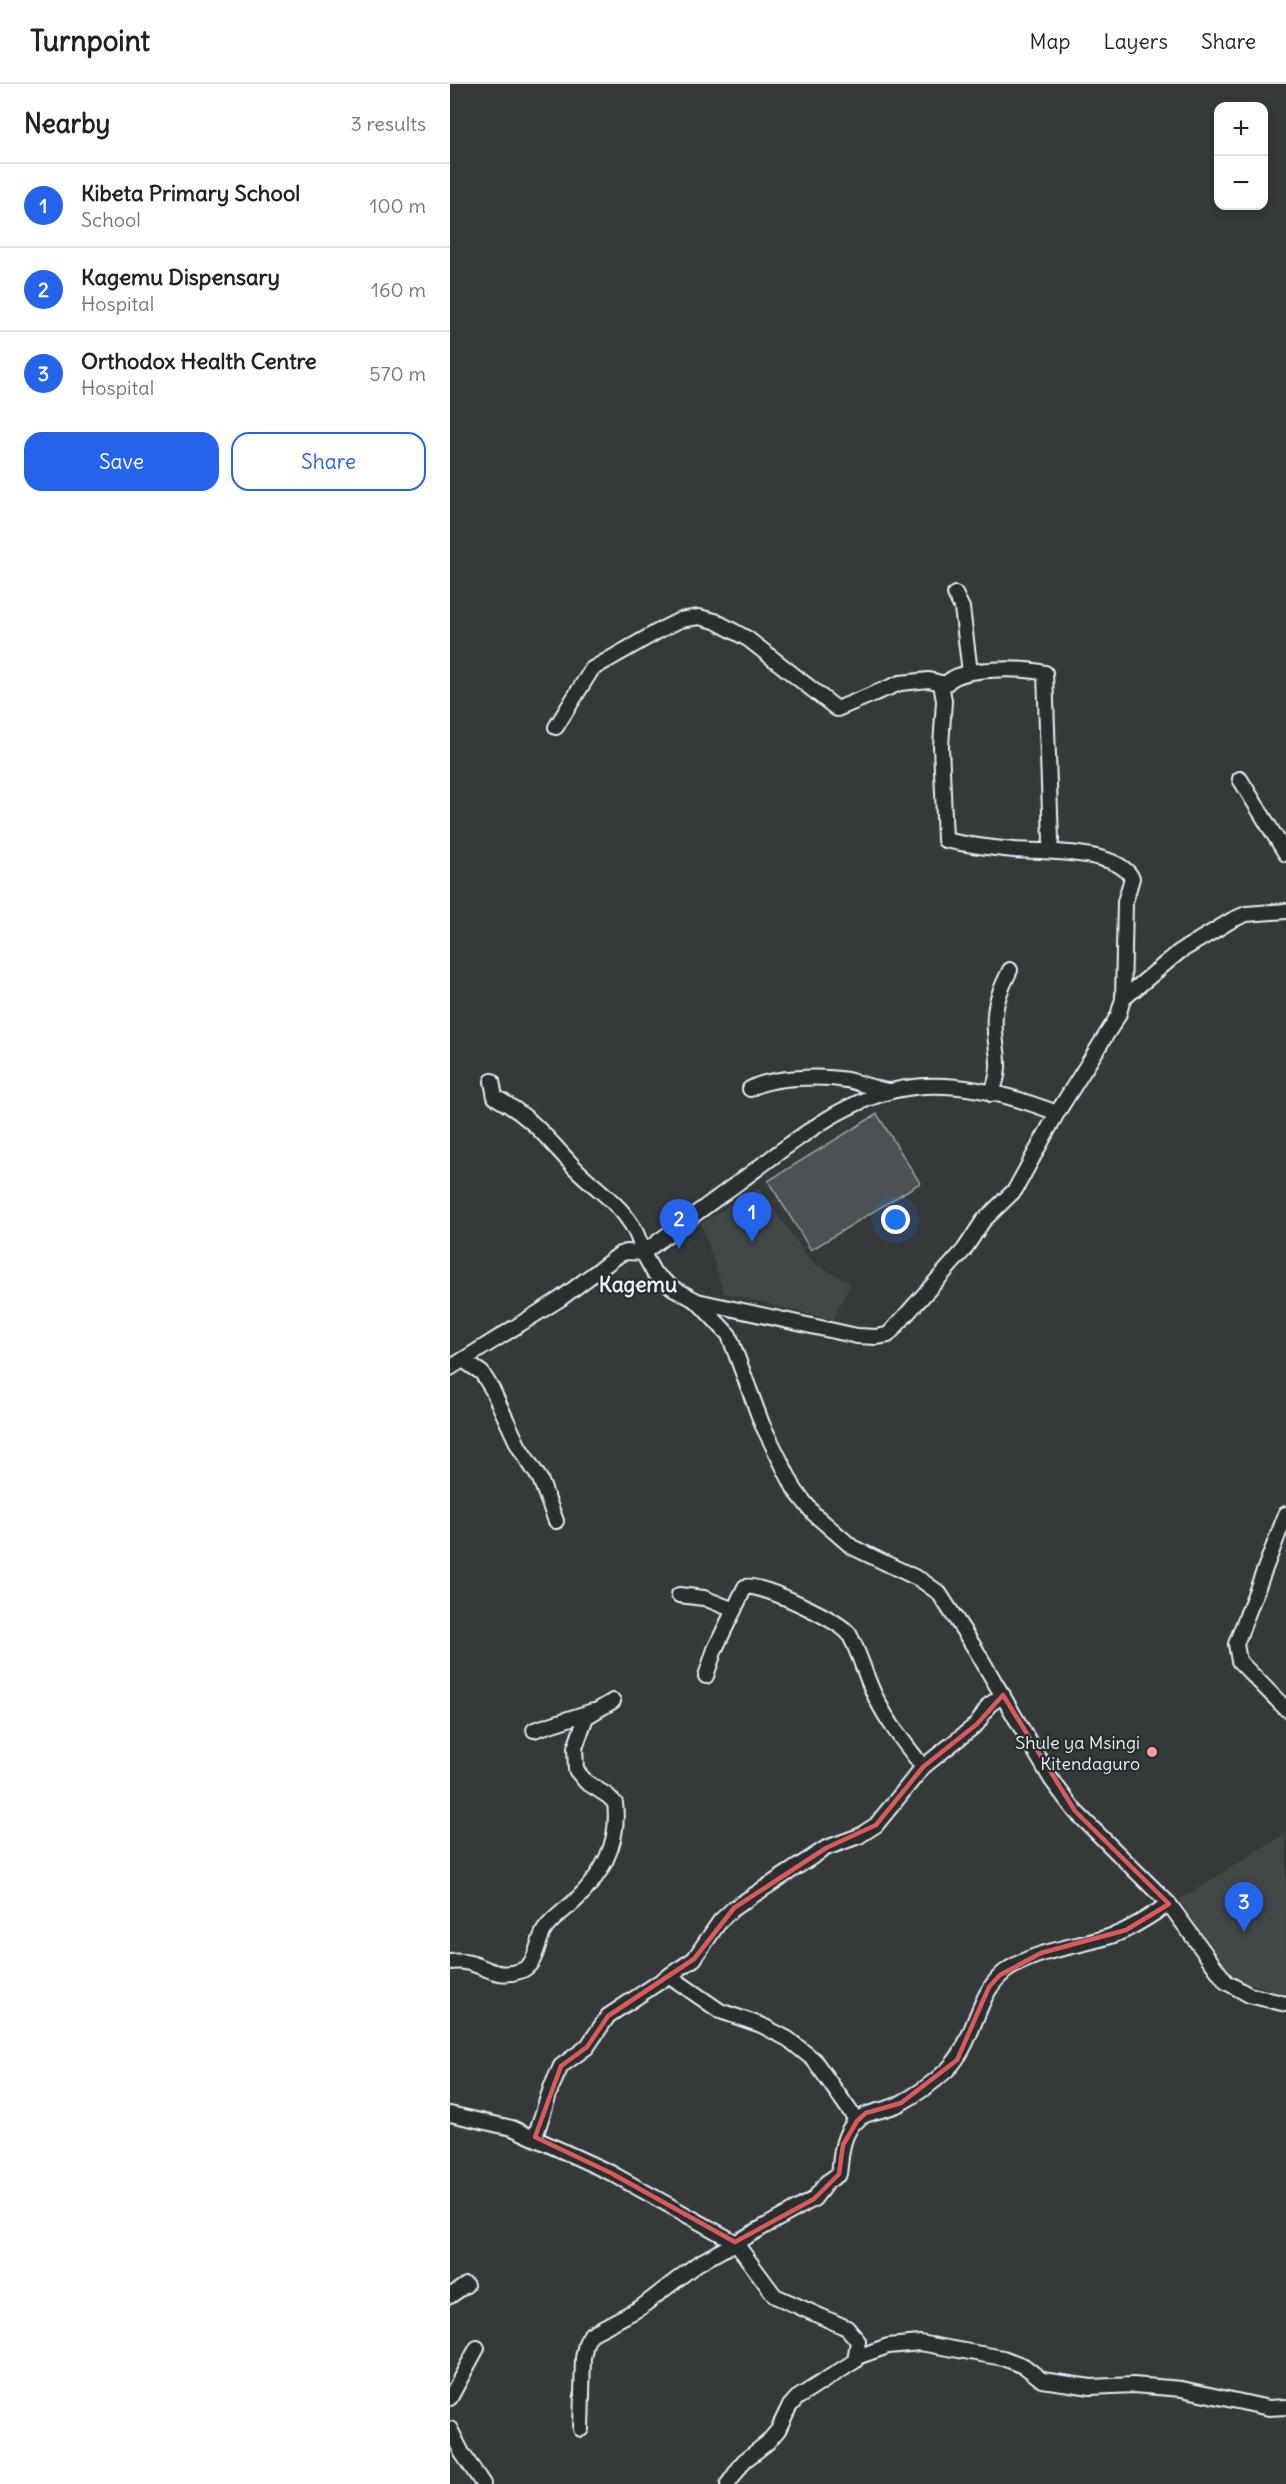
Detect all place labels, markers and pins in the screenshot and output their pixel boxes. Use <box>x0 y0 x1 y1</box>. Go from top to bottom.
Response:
pin: 1 <box>732 1192 772 1242</box>
pin: 2 <box>660 1200 698 1249</box>
place label: Shule ya Msingi Kitendaguro <box>1015 1731 1140 1775</box>
marker: Shule ya Msingi Kitendaguro <box>1145 1745 1159 1759</box>
pin: 3 <box>1224 1882 1264 1932</box>

